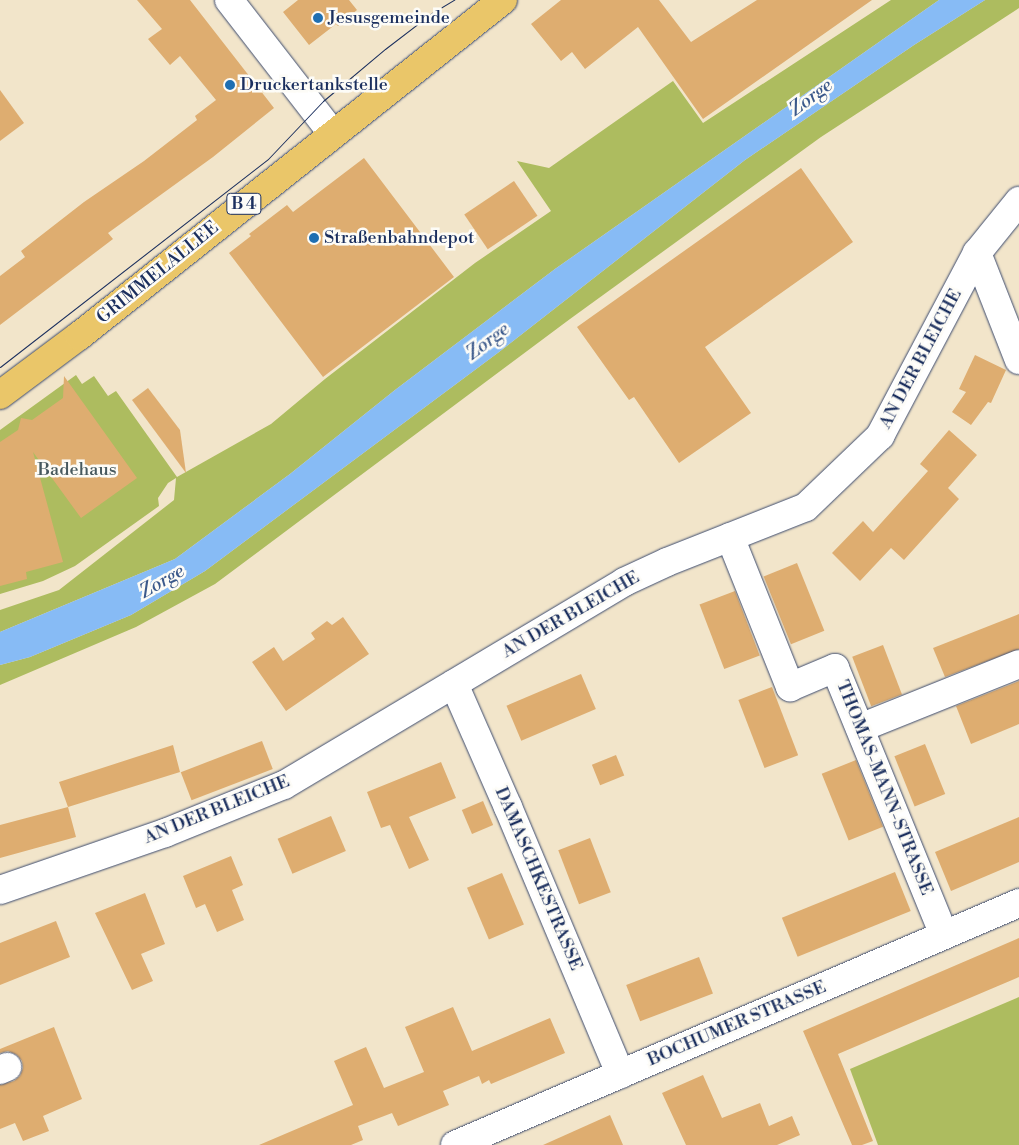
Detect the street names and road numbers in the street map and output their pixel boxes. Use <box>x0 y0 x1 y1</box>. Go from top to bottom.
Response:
road number: B 4 <box>225 190 263 218</box>
street label: GRIMMELALLEE <box>93 217 223 329</box>
street label: AN DER BLEICHE <box>875 285 967 433</box>
street label: AN DER BLEICHE <box>498 567 644 663</box>
street label: THOMAS-MANN-STRASSE <box>831 677 937 899</box>
street label: AN DER BLEICHE <box>141 771 293 849</box>
street label: DAMASCHKESTRASSE <box>490 784 586 974</box>
street label: BOCHUMER STRASSE <box>644 977 830 1071</box>

